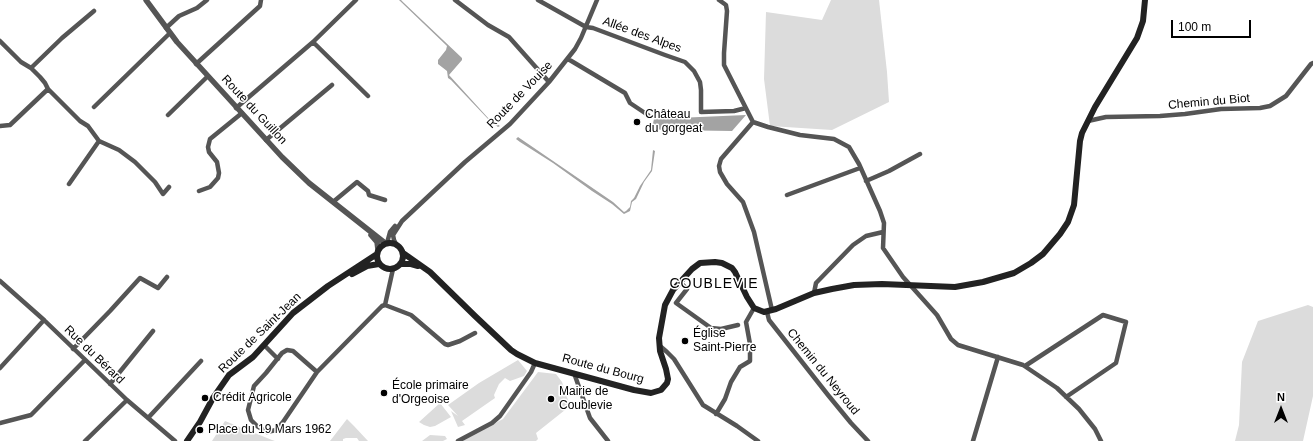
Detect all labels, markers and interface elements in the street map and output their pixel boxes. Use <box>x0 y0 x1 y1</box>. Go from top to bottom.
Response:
scale bar <box>1173 12 1253 38</box>
street label: Allée des Alpes <box>601 14 683 56</box>
text: 100 m <box>1178 20 1211 34</box>
street label: Route de Vouise <box>484 58 556 132</box>
street label: Route du Guillon <box>218 72 290 148</box>
street label: Chemin du Biot <box>1168 91 1250 113</box>
place label: Château du gorgeat <box>645 108 702 136</box>
marker: Château du gorgeat <box>632 117 642 127</box>
district label: COUBLEVIE <box>669 276 759 292</box>
street label: Route de Saint-Jean <box>216 290 304 376</box>
street label: Rue du Bérard <box>61 323 127 387</box>
street label: Chemin du Neyroud <box>784 326 862 418</box>
place label: Église Saint-Pierre <box>693 327 756 355</box>
marker: Église Saint-Pierre <box>680 336 690 346</box>
street label: Route du Bourg <box>561 351 645 387</box>
place label: École primaire d'Orgeoise <box>392 379 469 407</box>
place label: Mairie de Coublevie <box>559 385 612 413</box>
marker: École primaire d'Orgeoise <box>379 388 389 398</box>
north arrow <box>1261 389 1301 429</box>
place label: Crédit Agricole <box>213 391 292 405</box>
text: N <box>1277 391 1285 403</box>
marker: Crédit Agricole <box>200 393 210 403</box>
marker: Mairie de Coublevie <box>546 394 556 404</box>
place label: Place du 19 Mars 1962 <box>208 423 331 437</box>
marker: Place du 19 Mars 1962 <box>195 425 205 435</box>

